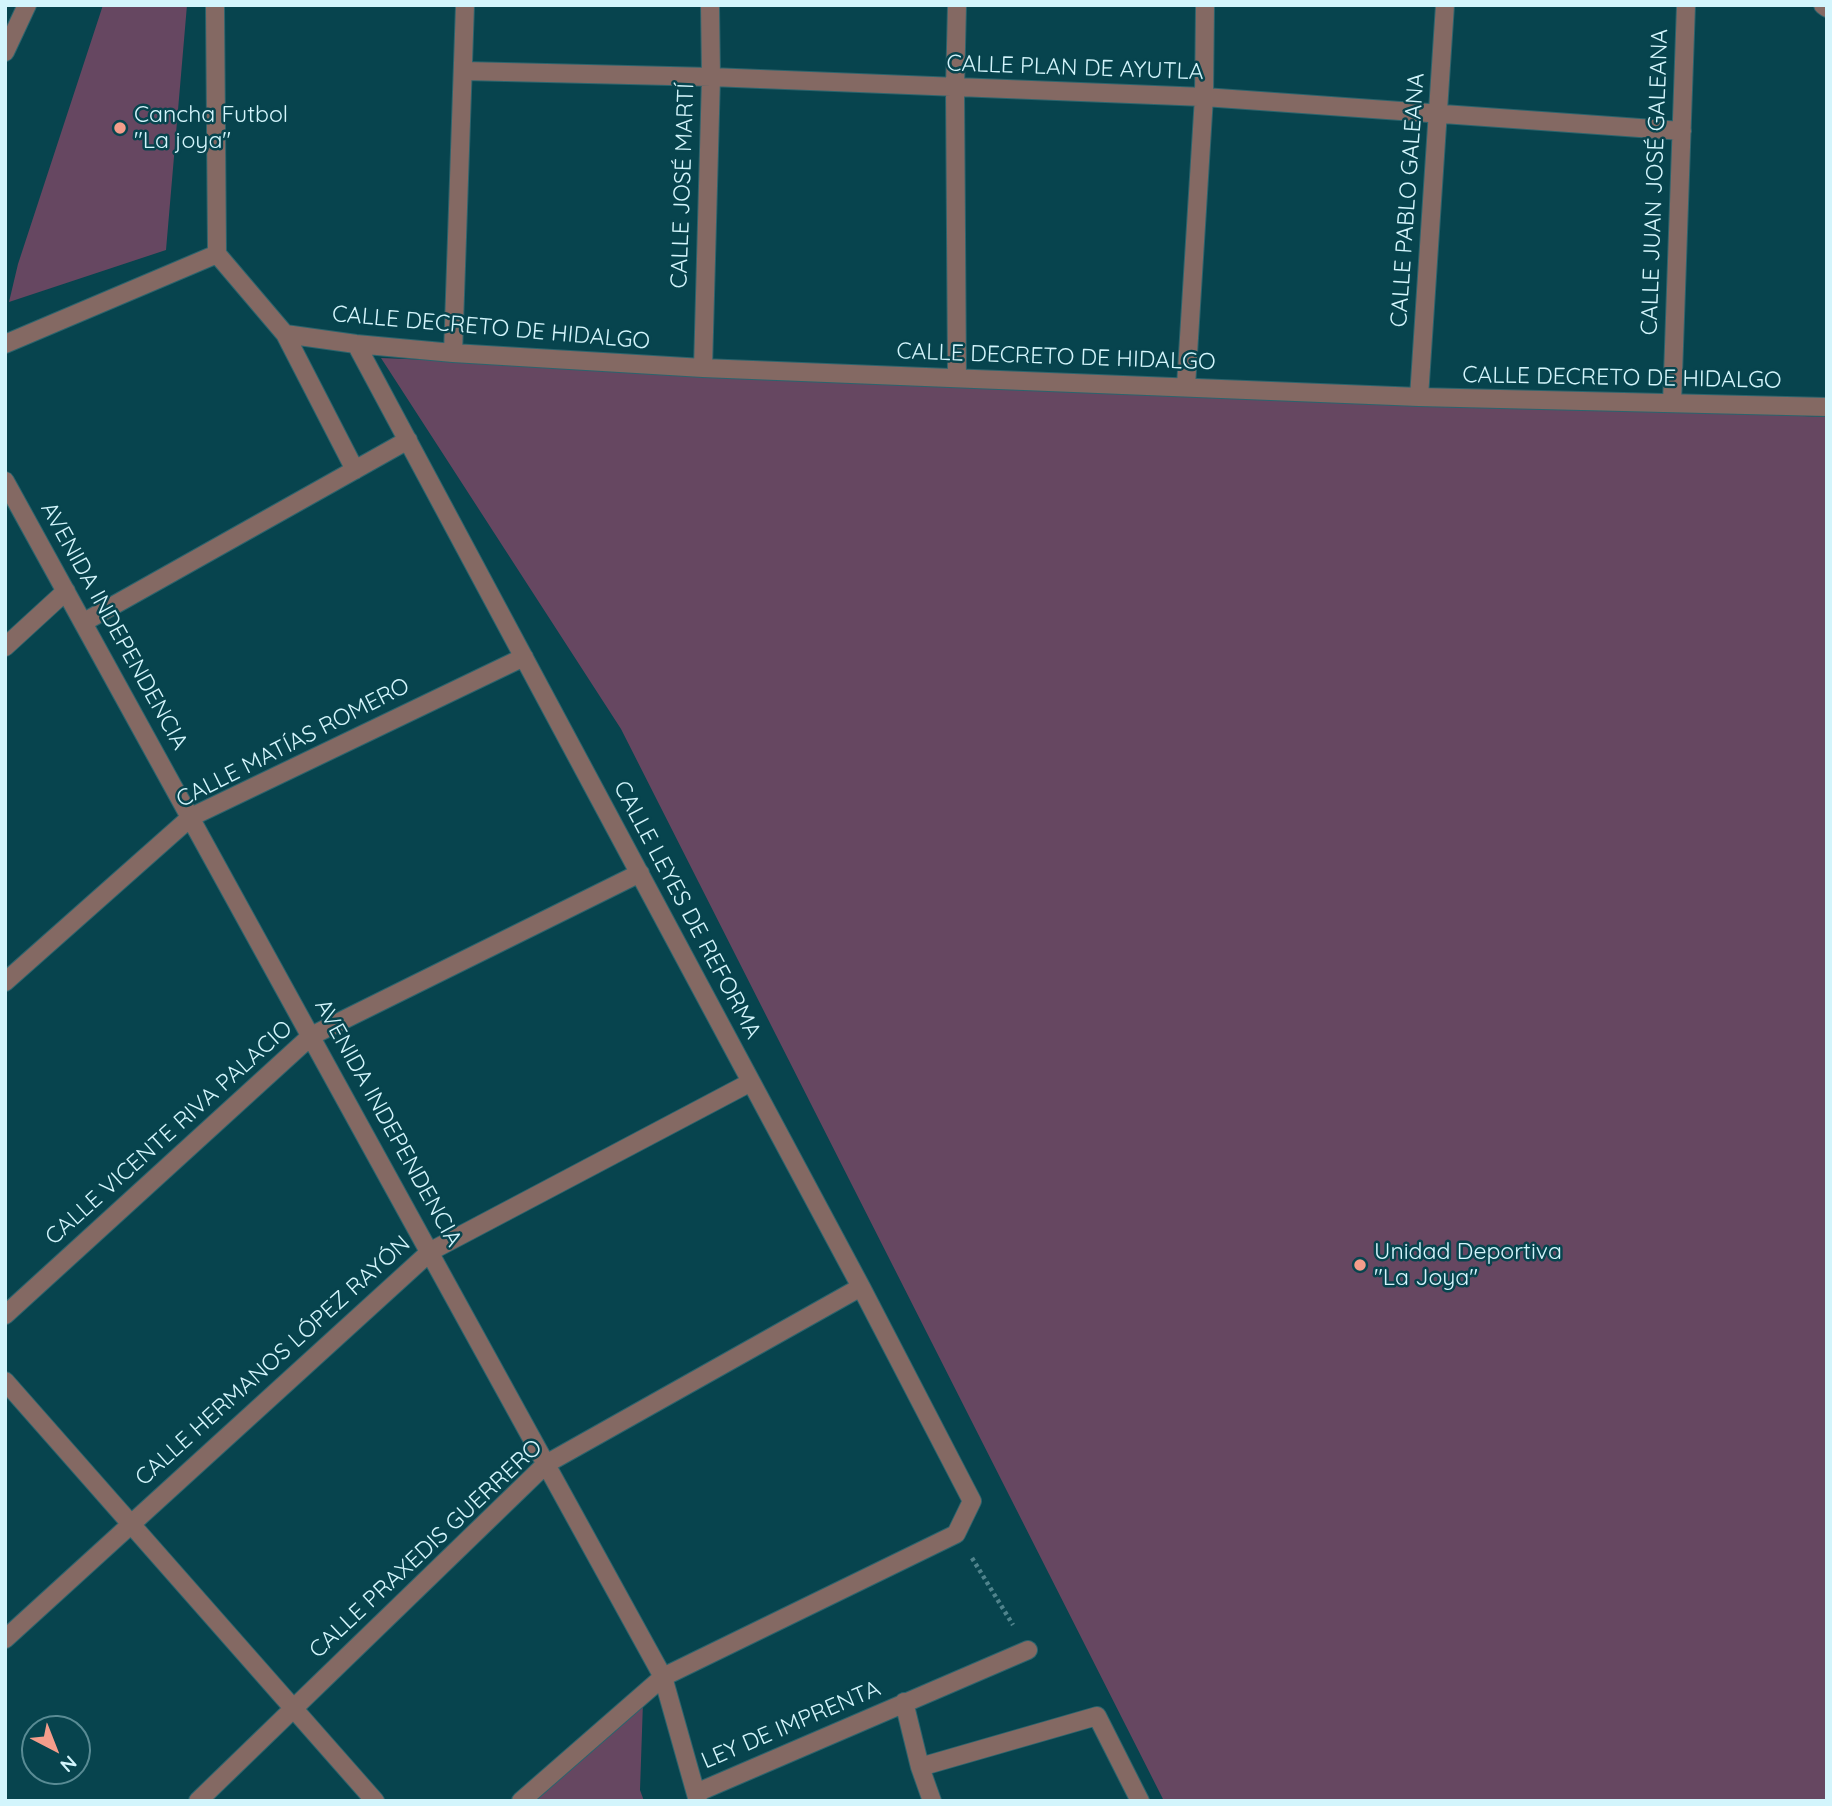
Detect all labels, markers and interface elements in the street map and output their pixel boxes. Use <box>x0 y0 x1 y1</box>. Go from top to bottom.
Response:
street label: CALLE JUAN JOSÉ GALEANA <box>1636 28 1674 336</box>
street label: CALLE PLAN DE AYUTLA <box>946 50 1204 86</box>
street label: CALLE PABLO GALEANA <box>1385 72 1431 328</box>
street label: CALLE JOSÉ MARTÍ <box>666 83 700 289</box>
place label: Cancha Futbol "La joya" <box>134 101 288 155</box>
marker: Cancha Futbol "La joya" <box>112 120 128 136</box>
street label: CALLE DECRETO DE HIDALGO <box>331 300 651 356</box>
street label: CALLE DECRETO DE HIDALGO <box>896 338 1216 376</box>
street label: CALLE DECRETO DE HIDALGO <box>1462 361 1782 395</box>
street label: AVENIDA INDEPENDENCIA <box>34 497 194 755</box>
street label: CALLE MATÍAS ROMERO <box>172 672 414 814</box>
street label: CALLE LEYES DE REFORMA <box>607 776 767 1044</box>
street label: AVENIDA INDEPENDENCIA <box>308 994 468 1252</box>
street label: CALLE VICENTE RIVA PALACIO <box>40 1015 298 1251</box>
street label: CALLE HERMANOS LÓPEZ RAYÓN <box>130 1230 416 1492</box>
place label: Unidad Deportiva "La Joya" <box>1374 1238 1562 1292</box>
marker: Unidad Deportiva "La Joya" <box>1352 1257 1368 1273</box>
street label: CALLE PRAXEDIS GUERRERO <box>304 1434 548 1664</box>
street label: LEY DE IMPRENTA <box>697 1675 885 1775</box>
north arrow <box>21 1715 91 1785</box>
text: N <box>55 1751 82 1778</box>

